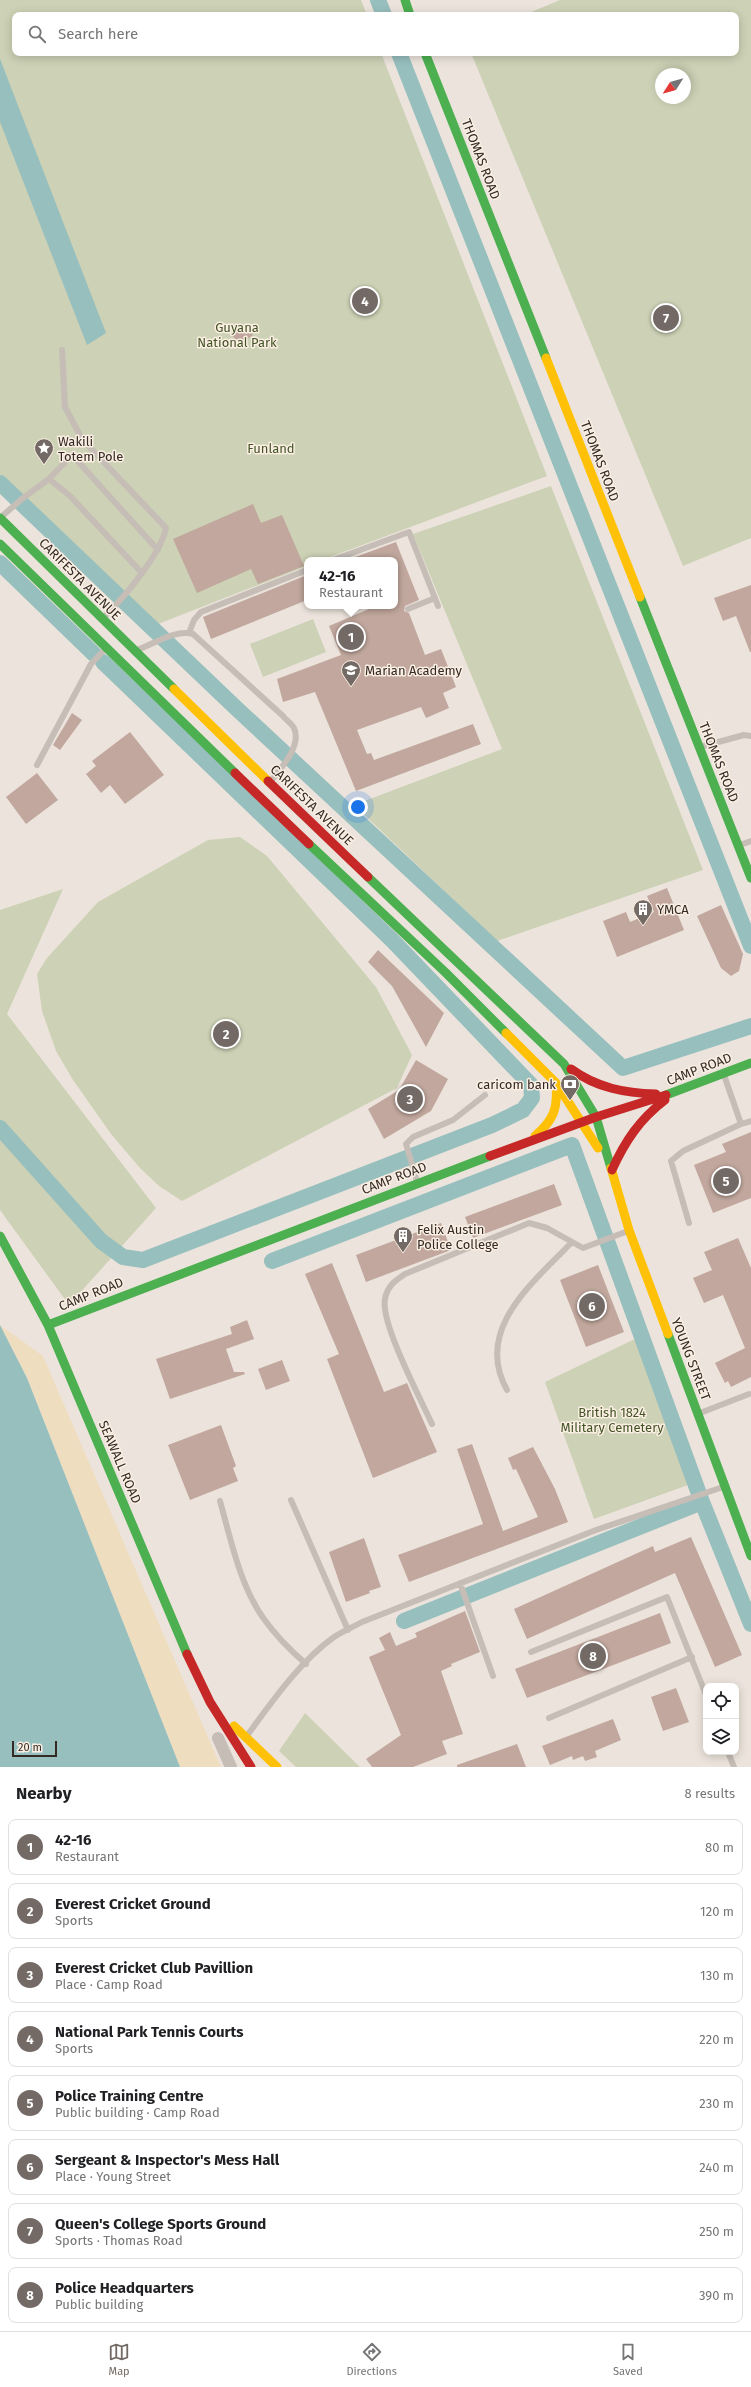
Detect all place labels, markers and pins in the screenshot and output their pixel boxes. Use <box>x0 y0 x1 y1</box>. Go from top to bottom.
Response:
pin: 4 <box>352 286 378 316</box>
pin: 7 <box>653 303 679 333</box>
place label: Wakili Totem Pole <box>58 434 123 464</box>
place icon: Wakili Totem Pole <box>33 437 55 465</box>
pin: 1 <box>338 622 364 652</box>
school or university icon: Marian Academy <box>340 659 362 687</box>
place label: Marian Academy <box>365 663 463 678</box>
building icon: YMCA <box>632 898 654 926</box>
place label: YMCA <box>657 902 689 917</box>
pin: 2 <box>213 1019 239 1049</box>
bank icon: caricom bank <box>559 1073 581 1101</box>
place label: caricom bank <box>477 1077 556 1092</box>
pin: 3 <box>397 1084 423 1114</box>
pin: 5 <box>713 1166 739 1196</box>
place label: Felix Austin Police College <box>417 1222 499 1252</box>
building icon: Felix Austin Police College <box>392 1225 414 1253</box>
pin: 6 <box>579 1291 605 1321</box>
pin: 8 <box>580 1641 606 1671</box>

